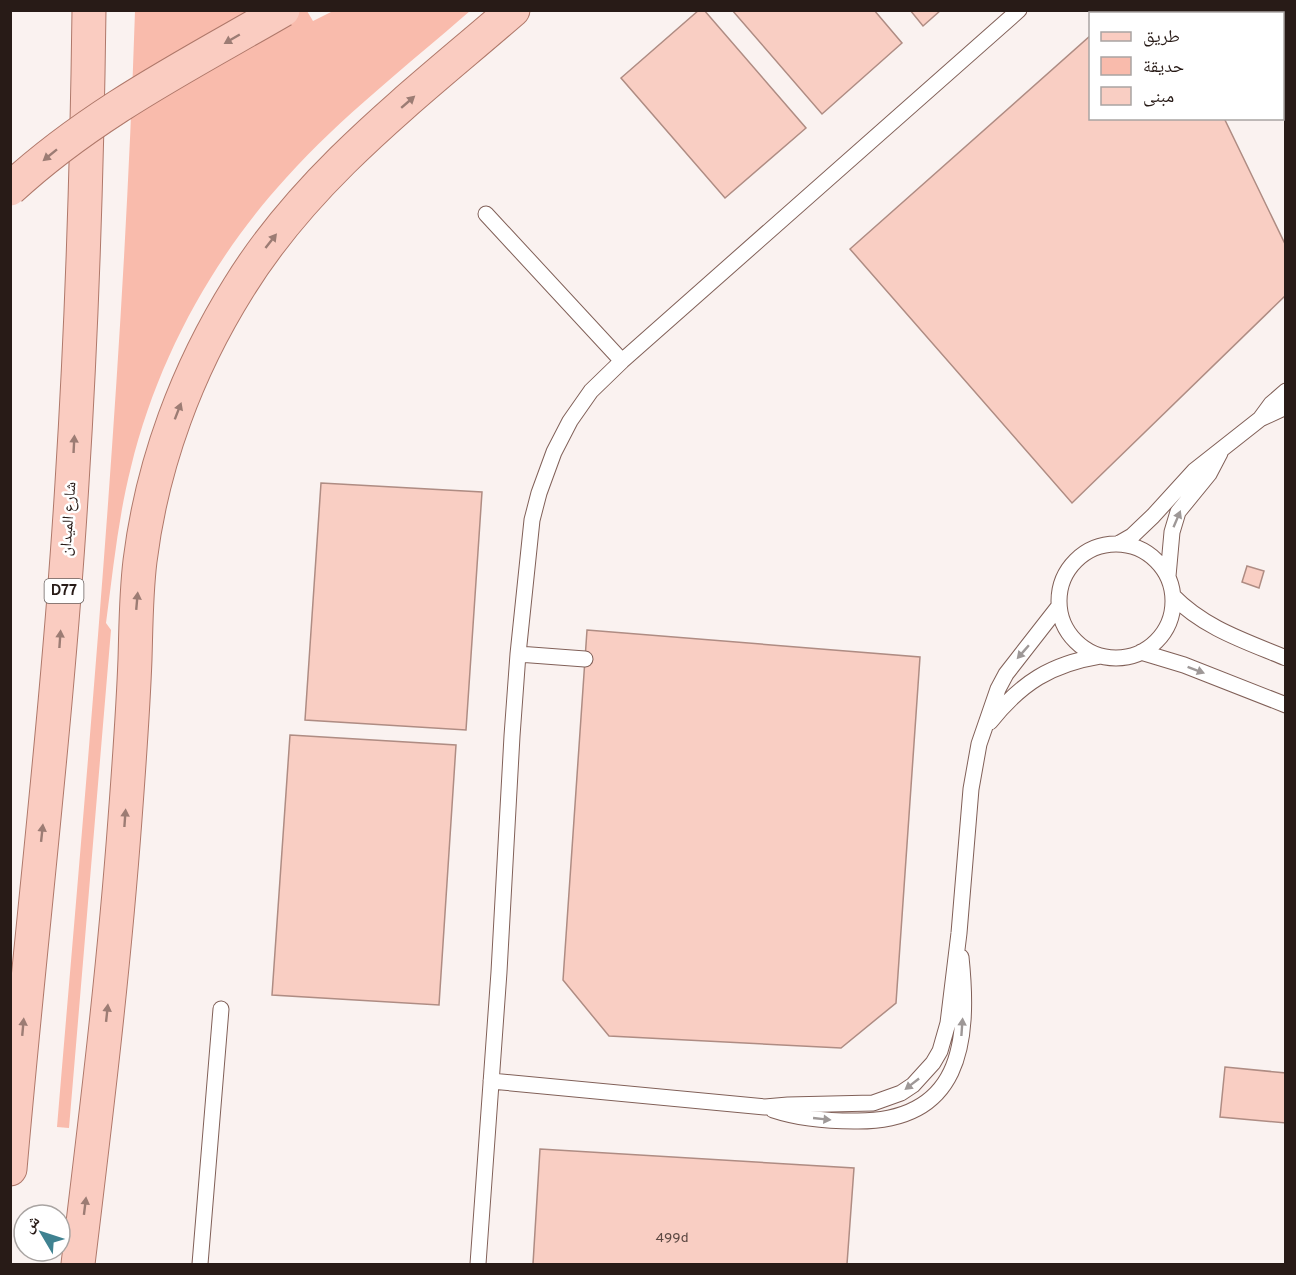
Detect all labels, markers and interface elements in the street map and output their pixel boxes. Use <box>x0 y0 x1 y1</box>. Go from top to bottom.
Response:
legend <box>1089 12 1284 120</box>
text: طريق <box>1143 26 1180 49</box>
one-way arrow <box>224 34 241 44</box>
text: حديقة <box>1143 56 1184 79</box>
text: مبنى <box>1143 86 1174 109</box>
one-way arrow <box>400 95 415 109</box>
one-way arrow <box>42 148 58 161</box>
one-way arrow <box>265 233 277 249</box>
one-way arrow <box>173 402 183 420</box>
one-way arrow <box>70 435 79 454</box>
street label: شارع الميدان <box>56 481 82 557</box>
one-way arrow <box>1172 509 1182 527</box>
road number: D77 <box>44 579 84 603</box>
one-way arrow <box>132 591 141 610</box>
one-way arrow <box>56 629 65 648</box>
one-way arrow <box>1016 644 1029 660</box>
one-way arrow <box>1188 665 1206 675</box>
one-way arrow <box>120 809 130 828</box>
one-way arrow <box>37 823 47 842</box>
one-way arrow <box>102 1003 112 1022</box>
one-way arrow <box>18 1017 28 1036</box>
one-way arrow <box>957 1018 967 1037</box>
one-way arrow <box>905 1078 920 1090</box>
one-way arrow <box>813 1115 832 1124</box>
one-way arrow <box>81 1197 90 1216</box>
north arrow <box>12 1203 72 1263</box>
text: ش <box>19 1212 45 1238</box>
house number: 499d <box>655 1230 689 1247</box>

